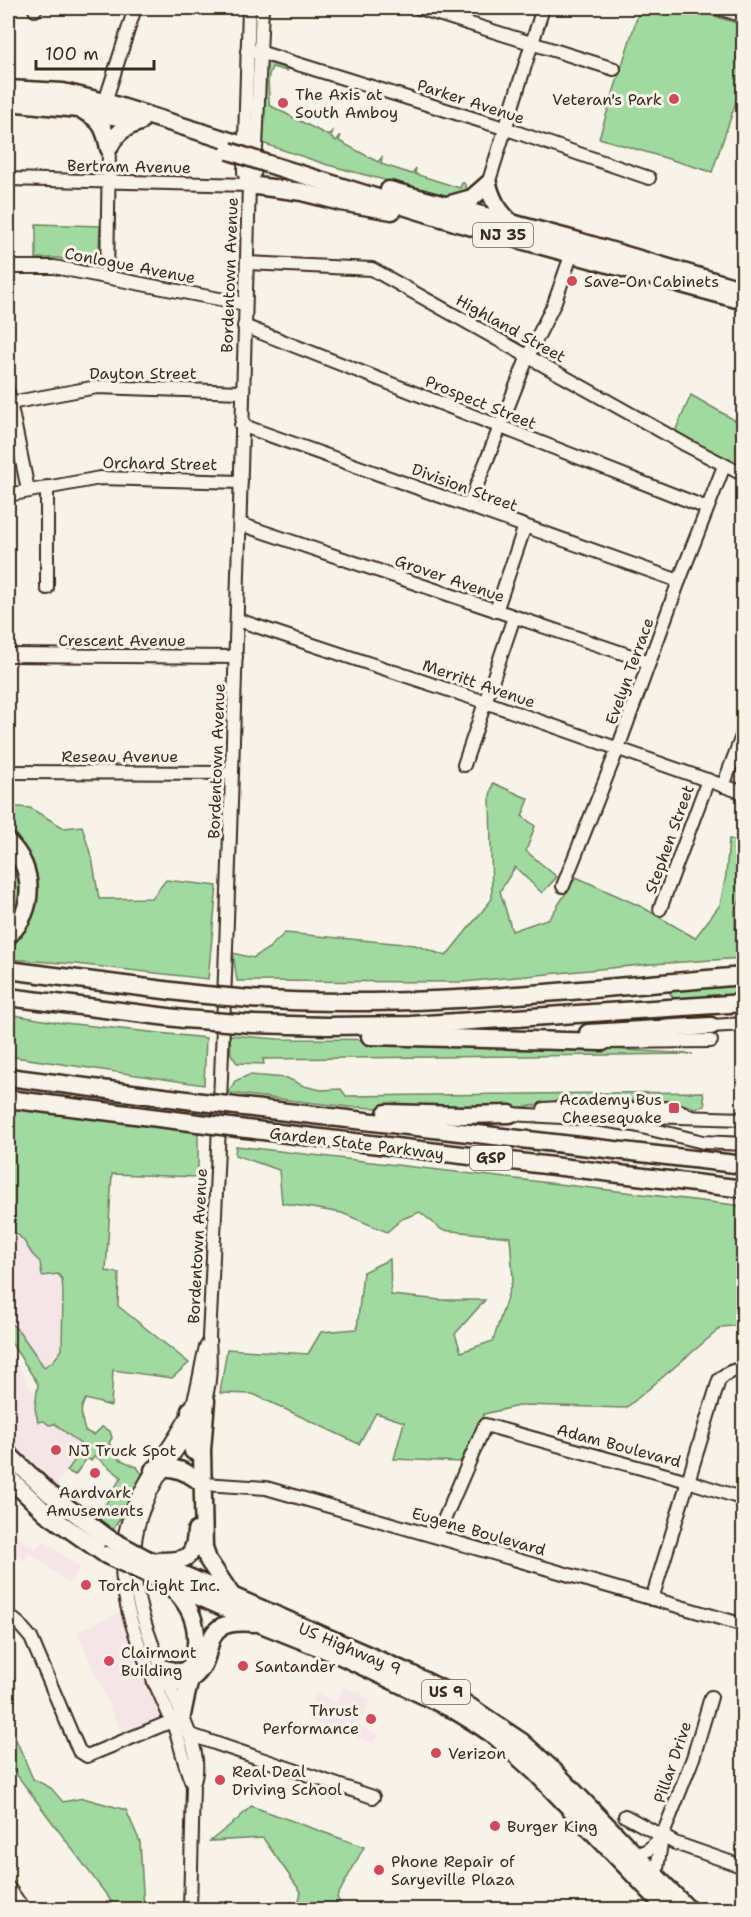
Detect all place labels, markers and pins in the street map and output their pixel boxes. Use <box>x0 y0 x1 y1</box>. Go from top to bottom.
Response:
place label: The Axis at South Amboy <box>295 84 398 123</box>
place label: Veteran's Park <box>552 89 662 110</box>
marker: Veteran's Park <box>667 92 681 106</box>
marker: The Axis at South Amboy <box>276 96 290 110</box>
place label: Save-On Cabinets <box>584 271 719 292</box>
marker: Save-On Cabinets <box>565 274 579 288</box>
place label: Academy Bus Cheesequake <box>559 1089 662 1128</box>
marker: Academy Bus Cheesequake <box>667 1101 681 1115</box>
place label: NJ Truck Spot <box>68 1440 176 1461</box>
marker: NJ Truck Spot <box>49 1443 63 1457</box>
marker: Aardvark Amusements <box>88 1466 102 1480</box>
place label: Aardvark Amusements <box>46 1482 144 1521</box>
place label: Torch Light Inc. <box>98 1575 220 1596</box>
marker: Torch Light Inc. <box>79 1578 93 1592</box>
place label: Clairmont Building <box>121 1642 197 1681</box>
marker: Clairmont Building <box>102 1654 116 1668</box>
place label: Santander <box>255 1656 336 1677</box>
marker: Santander <box>236 1659 250 1673</box>
place label: Thrust Performance <box>262 1700 359 1739</box>
marker: Thrust Performance <box>364 1712 378 1726</box>
place label: Verizon <box>448 1743 506 1764</box>
marker: Verizon <box>429 1746 443 1760</box>
place label: Real Deal Driving School <box>232 1761 342 1800</box>
marker: Real Deal Driving School <box>213 1773 227 1787</box>
place label: Burger King <box>507 1816 598 1837</box>
marker: Burger King <box>488 1819 502 1833</box>
place label: Phone Repair of Saryeville Plaza <box>391 1851 516 1890</box>
marker: Phone Repair of Saryeville Plaza <box>372 1863 386 1877</box>

